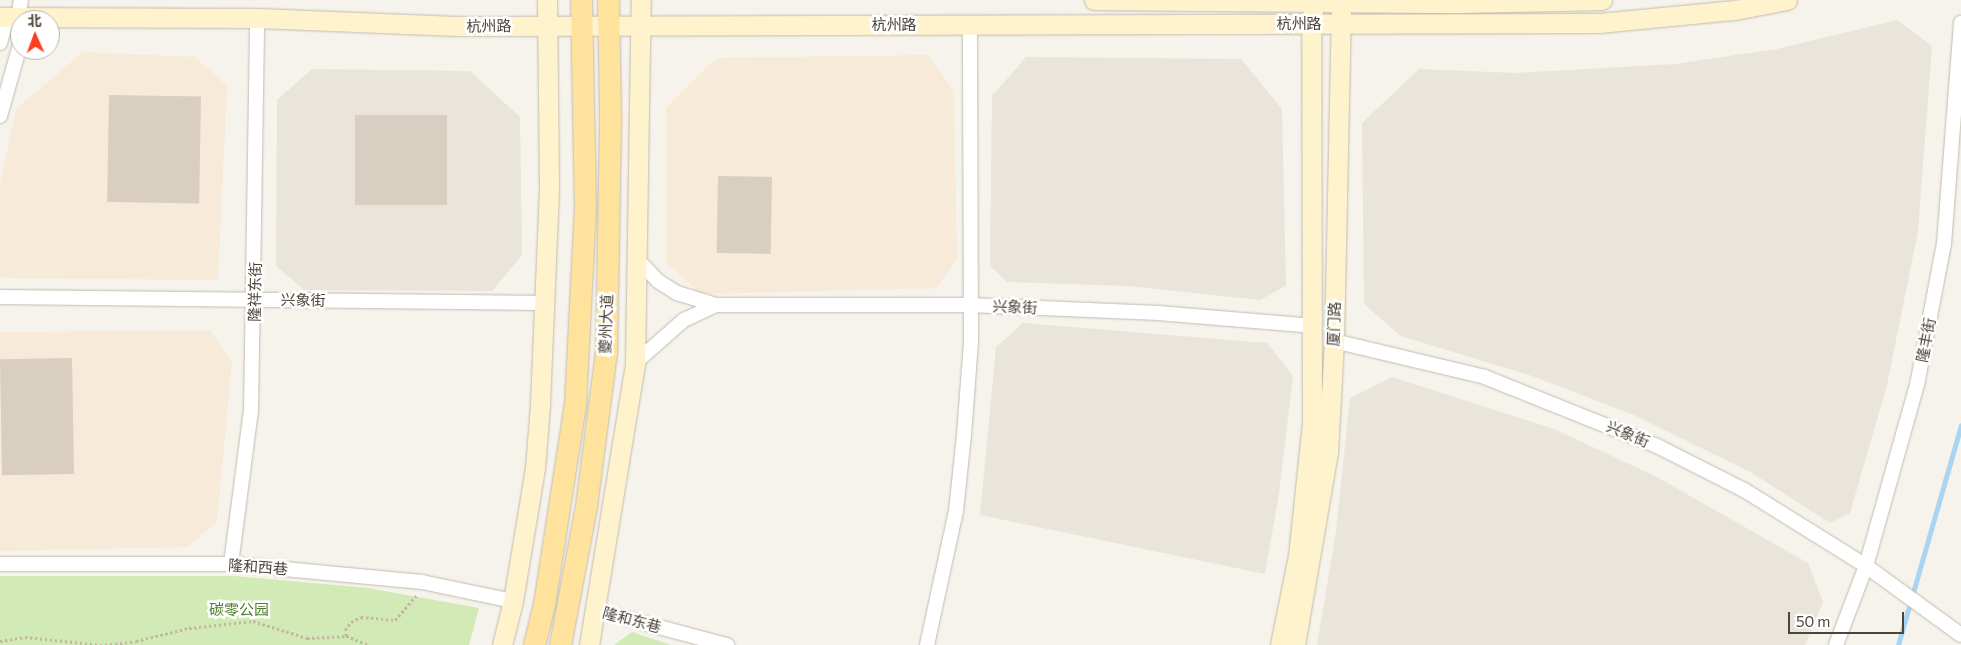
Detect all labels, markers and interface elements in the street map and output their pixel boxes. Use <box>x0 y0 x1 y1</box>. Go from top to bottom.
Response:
north arrow <box>10 10 60 60</box>
text: 北 <box>27 12 42 29</box>
street label: 杭州路 <box>1277 15 1321 33</box>
street label: 杭州路 <box>872 16 916 34</box>
street label: 杭州路 <box>466 17 512 35</box>
street label: 隆祥东街 <box>245 262 265 322</box>
street label: 兴象街 <box>280 291 326 309</box>
street label: 夔州大道 <box>596 294 616 354</box>
street label: 兴象街 <box>992 297 1038 317</box>
street label: 厦门路 <box>1324 301 1344 347</box>
street label: 隆丰街 <box>1913 316 1939 364</box>
street label: 兴象街 <box>1604 417 1652 451</box>
street label: 隆和西巷 <box>227 556 289 578</box>
park label: 碳零公园 <box>209 601 269 619</box>
scale bar <box>1791 602 1907 634</box>
street label: 隆和东巷 <box>601 604 663 636</box>
text: 50 m <box>1796 612 1830 630</box>

